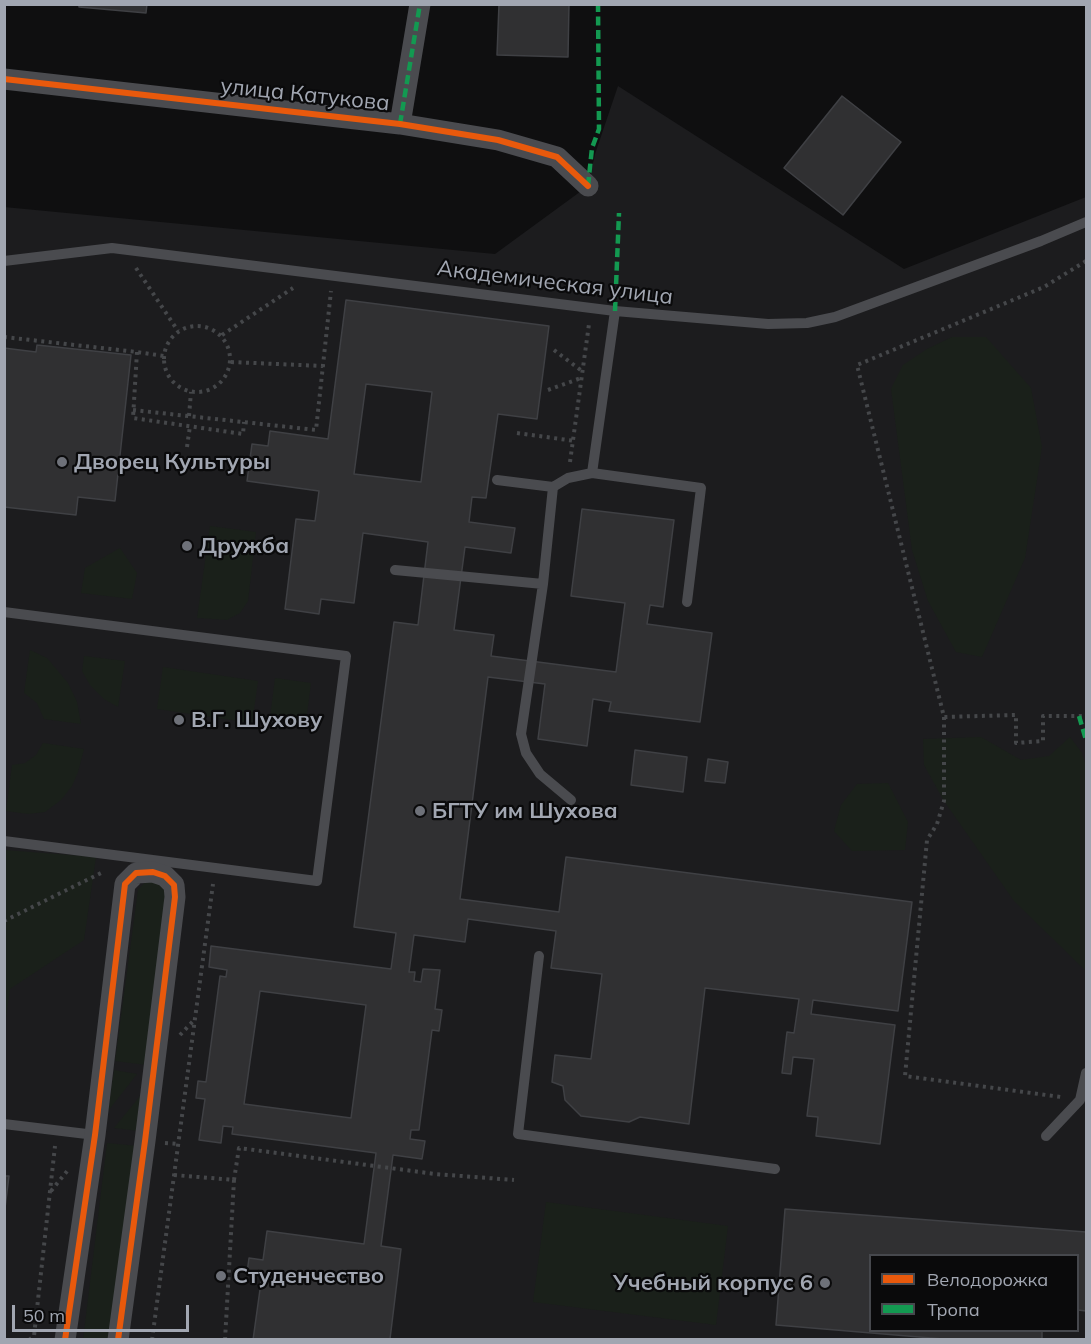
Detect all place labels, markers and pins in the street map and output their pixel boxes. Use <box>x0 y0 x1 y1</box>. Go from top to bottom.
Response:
place label: Дворец Культуры <box>74 449 270 475</box>
marker: Дворец Культуры <box>55 455 69 469</box>
place label: Дружба <box>199 533 289 559</box>
marker: Дружба <box>180 539 194 553</box>
place label: В.Г. Шухову <box>191 707 322 733</box>
marker: В.Г. Шухову <box>172 713 186 727</box>
place label: БГТУ им Шухова <box>432 798 618 824</box>
marker: БГТУ им Шухова <box>413 804 427 818</box>
place label: Студенчество <box>233 1263 384 1289</box>
marker: Студенчество <box>214 1269 228 1283</box>
place label: Учебный корпус 6 <box>613 1270 813 1296</box>
marker: Учебный корпус 6 <box>818 1276 832 1290</box>

